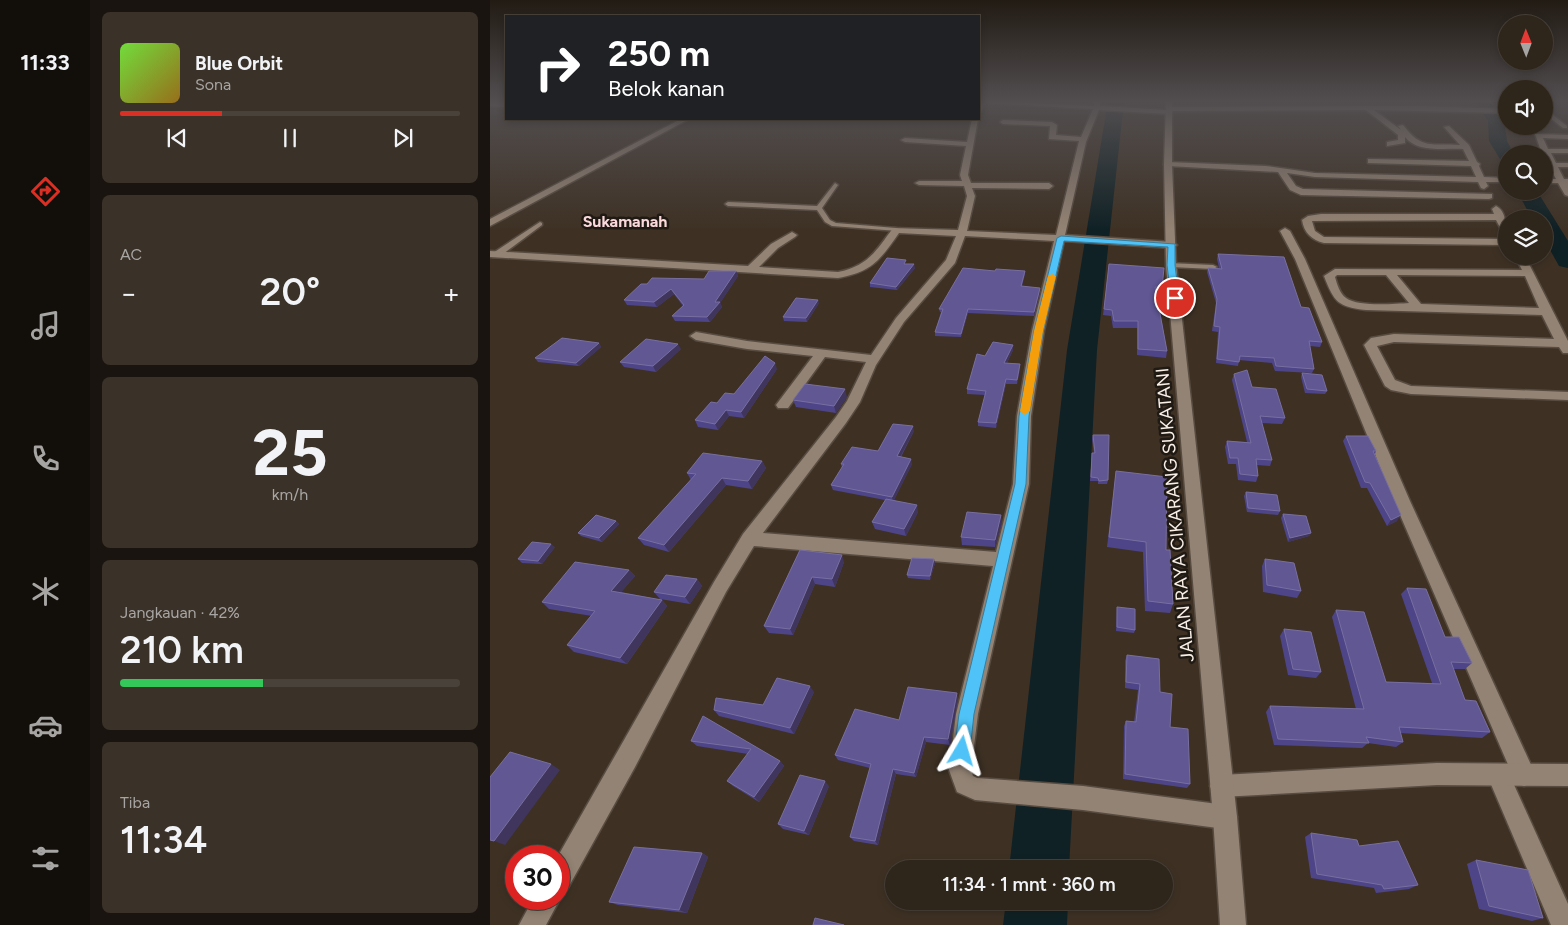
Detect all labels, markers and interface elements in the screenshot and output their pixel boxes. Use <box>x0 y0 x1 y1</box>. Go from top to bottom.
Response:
north arrow <box>1498 15 1552 70</box>
map controls <box>1498 15 1553 265</box>
text: 250 m <box>608 33 710 75</box>
icon: right <box>525 35 590 100</box>
text: 11:33 <box>20 49 70 76</box>
text: Blue Orbit <box>195 52 283 75</box>
text: Sona <box>195 75 231 94</box>
text: Belok kanan <box>608 75 725 102</box>
button: sound <box>1498 80 1553 135</box>
icon: previous <box>163 124 191 152</box>
icon: pause <box>276 124 304 152</box>
icon: next <box>389 124 417 152</box>
button: search <box>1498 145 1553 200</box>
icon: directions <box>28 174 63 209</box>
button: layers <box>1498 210 1553 265</box>
district label: Sukamanah <box>583 212 667 231</box>
text: AC <box>120 245 142 264</box>
text: 20° <box>260 269 320 315</box>
text: − <box>120 276 137 310</box>
text: + <box>443 276 460 310</box>
pin <box>1154 277 1196 319</box>
icon: arrive <box>1161 284 1189 312</box>
icon: music <box>28 308 63 343</box>
street label: JALAN RAYA CIKARANG SUKATANI <box>1151 367 1199 663</box>
text: 25 <box>252 413 328 491</box>
icon: phone <box>28 441 63 476</box>
text: km/h <box>272 485 308 504</box>
icon: climate <box>28 574 63 609</box>
text: Jangkauan · 42% <box>120 603 240 622</box>
text: 210 km <box>120 627 244 673</box>
icon: car <box>28 708 63 743</box>
position arrow <box>935 724 987 776</box>
text: Tiba <box>120 793 150 812</box>
text: 11:34 <box>120 817 207 863</box>
icon: filters <box>28 841 63 876</box>
speed limit sign: 30 <box>505 845 570 910</box>
text: 11:34 · 1 mnt · 360 m <box>942 873 1116 896</box>

